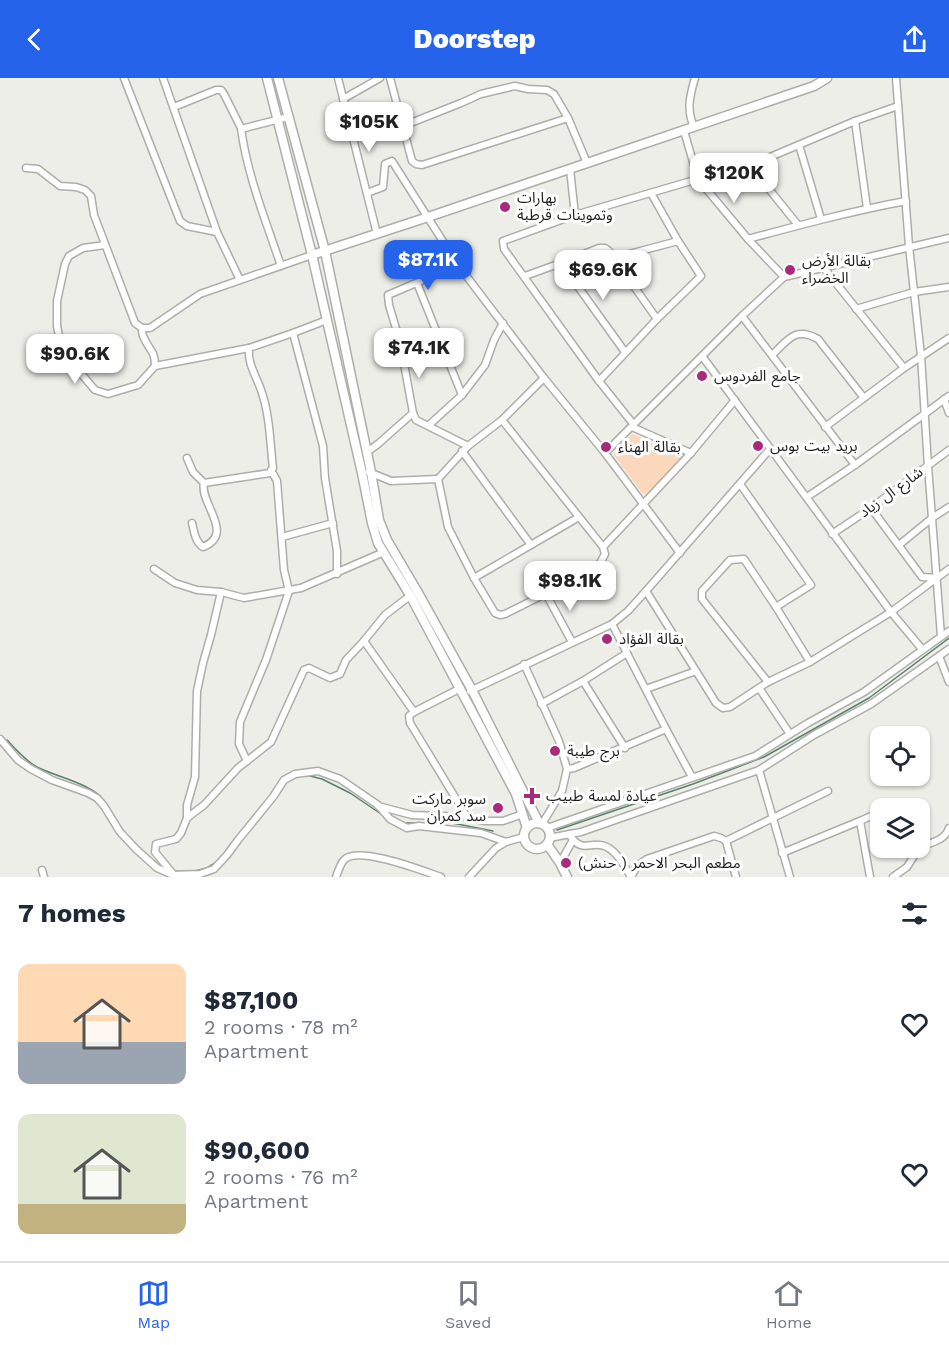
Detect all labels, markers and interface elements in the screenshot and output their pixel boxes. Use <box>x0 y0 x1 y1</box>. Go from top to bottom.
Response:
icon: back <box>18 23 51 56</box>
text: Doorstep <box>413 23 536 55</box>
icon: share <box>898 23 931 56</box>
pin: $105K <box>327 102 411 153</box>
text: $105K <box>339 109 399 133</box>
pin: $120K <box>692 153 776 204</box>
text: $120K <box>704 160 764 184</box>
place label: بهارات وتموينات قرطبة <box>517 189 613 224</box>
marker: بهارات وتموينات قرطبة <box>498 200 512 214</box>
pin: $87.1K <box>379 240 477 291</box>
text: $87.1K <box>398 247 458 271</box>
pin: $69.6K <box>554 250 652 301</box>
place label: بقالة الأرض الخضراء <box>802 252 871 287</box>
text: $69.6K <box>568 257 638 281</box>
marker: بقالة الأرض الخضراء <box>783 263 797 277</box>
pin: $74.1K <box>370 328 468 379</box>
pin: $90.6K <box>26 334 124 385</box>
text: $74.1K <box>388 335 450 359</box>
text: $90.6K <box>40 341 110 365</box>
place label: جامع الفردوس <box>714 367 801 388</box>
marker: جامع الفردوس <box>695 369 709 383</box>
place label: بريد بيت بوس <box>770 437 858 455</box>
place label: بقالة الهناء <box>618 438 681 456</box>
marker: بريد بيت بوس <box>751 439 765 453</box>
marker: بقالة الهناء <box>599 440 613 454</box>
street label: شارع ال زياد <box>856 463 928 524</box>
pin: $98.1K <box>521 561 619 612</box>
text: $98.1K <box>538 568 602 592</box>
place label: بقالة الفؤاد <box>619 630 684 648</box>
marker: بقالة الفؤاد <box>600 632 614 646</box>
map controls <box>870 726 930 858</box>
button: locate <box>870 726 930 786</box>
place label: برج طيبة <box>567 742 620 763</box>
marker: برج طيبة <box>548 744 562 758</box>
marker: عيادة لمسة طبيب <box>523 787 541 805</box>
place label: عيادة لمسة طبيب <box>546 787 657 805</box>
place label: سوبر ماركت سد كمران <box>412 790 486 825</box>
button: layers <box>870 798 930 858</box>
marker: سوبر ماركت سد كمران <box>491 801 505 815</box>
place label: مطعم البحر الاحمر ( حنش) <box>578 854 741 874</box>
marker: مطعم البحر الاحمر ( حنش) <box>559 856 573 870</box>
icon: filters <box>898 897 931 930</box>
text: 7 homes <box>18 898 126 928</box>
text: $87,100 <box>204 985 298 1015</box>
icon: home <box>66 988 138 1060</box>
icon: heart <box>898 1008 931 1041</box>
text: 2 rooms · 78 m² <box>204 1015 358 1039</box>
text: Apartment <box>204 1039 308 1063</box>
text: $90,600 <box>204 1135 310 1165</box>
icon: home <box>66 1138 138 1210</box>
icon: heart <box>898 1158 931 1191</box>
text: 2 rooms · 76 m² <box>204 1165 357 1189</box>
text: Apartment <box>204 1189 308 1213</box>
tab: Map <box>137 1277 170 1332</box>
tab: Saved <box>445 1277 491 1332</box>
tab: Home <box>766 1277 812 1332</box>

